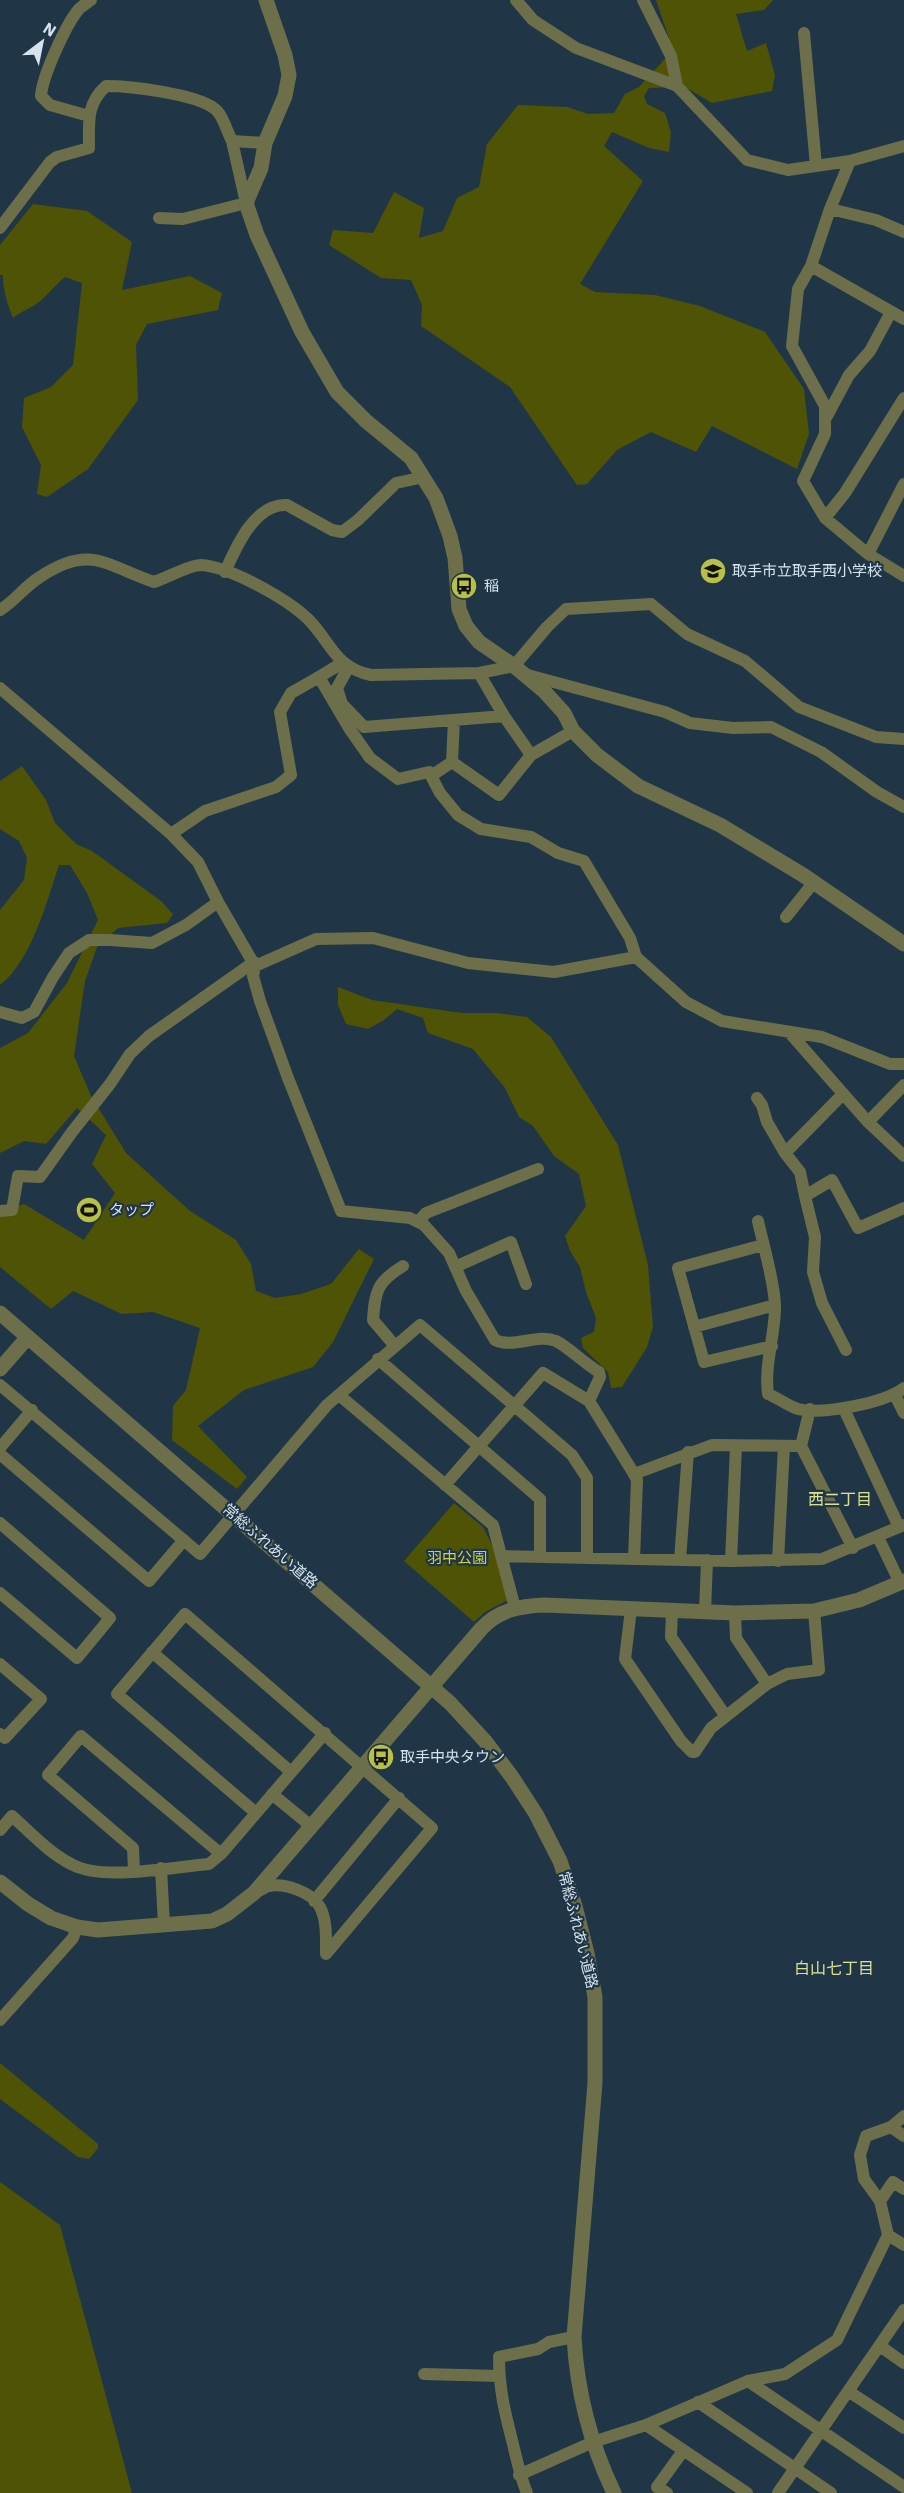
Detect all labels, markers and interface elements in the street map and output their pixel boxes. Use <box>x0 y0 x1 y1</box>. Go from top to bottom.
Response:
north arrow <box>12 12 72 72</box>
text: N <box>40 18 60 41</box>
school or university icon: 取手市立取手西小学校 <box>698 556 728 586</box>
place label: 取手市立取手西小学校 <box>732 561 882 580</box>
bus stop icon: 稲 <box>449 571 479 601</box>
place label: 稲 <box>484 576 499 595</box>
sports icon: タップ <box>74 1195 104 1225</box>
place label: タップ <box>109 1200 154 1219</box>
district label: 西二丁目 <box>808 1489 872 1509</box>
street label: 常総ふれあい道路 <box>219 1499 322 1592</box>
park label: 羽中公園 <box>427 1548 487 1567</box>
bus stop icon: 取手中央タウン <box>366 1742 396 1772</box>
place label: 取手中央タウン <box>400 1747 505 1766</box>
street label: 常総ふれあい道路 <box>555 1869 602 1990</box>
district label: 白山七丁目 <box>794 1958 874 1978</box>

